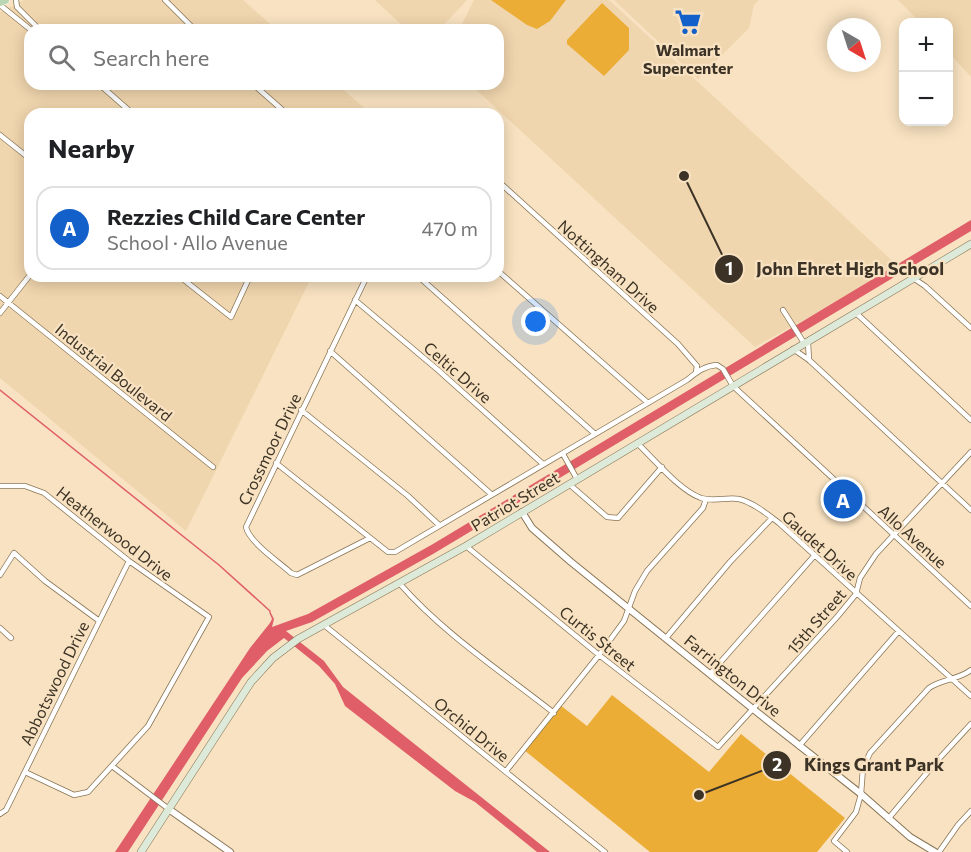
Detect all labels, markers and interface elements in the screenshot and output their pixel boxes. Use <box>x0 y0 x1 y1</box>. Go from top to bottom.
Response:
supermarket icon: Walmart Supercenter <box>673 7 703 37</box>
north arrow <box>827 18 881 72</box>
map controls <box>899 18 953 126</box>
button: + <box>899 18 953 72</box>
search box <box>24 24 504 90</box>
place label: Walmart Supercenter <box>643 40 733 77</box>
icon: search <box>45 41 78 74</box>
text: Search here <box>93 44 209 71</box>
button: − <box>899 72 953 126</box>
text: Nearby <box>48 132 135 163</box>
text: Rezzies Child Care Center <box>107 203 365 230</box>
text: A <box>62 216 77 240</box>
text: 470 m <box>422 216 478 240</box>
street label: Nottingham Drive <box>554 216 664 316</box>
text: School · Allo Avenue <box>107 230 288 254</box>
callout: John Ehret High School <box>714 251 956 287</box>
text: 1 <box>725 257 733 279</box>
text: John Ehret High School <box>756 257 944 279</box>
your location <box>521 307 550 336</box>
street label: Industrial Boulevard <box>52 319 176 425</box>
street label: Celtic Drive <box>420 337 496 407</box>
street label: Crossmoor Drive <box>234 390 304 508</box>
street label: Patriot Street <box>467 467 563 535</box>
pin: A <box>824 476 862 522</box>
street label: Heatherwood Drive <box>53 482 177 584</box>
street label: Allo Avenue <box>875 500 951 572</box>
street label: Gaudet Drive <box>778 506 862 584</box>
street label: 15th Street <box>783 584 850 657</box>
street label: Curtis Street <box>556 602 640 675</box>
street label: Abbotswood Drive <box>16 618 92 748</box>
street label: Farrington Drive <box>681 630 785 720</box>
street label: Orchid Drive <box>431 693 513 765</box>
callout: Kings Grant Park <box>762 747 956 783</box>
text: 2 <box>772 753 782 775</box>
text: Kings Grant Park <box>804 753 945 775</box>

